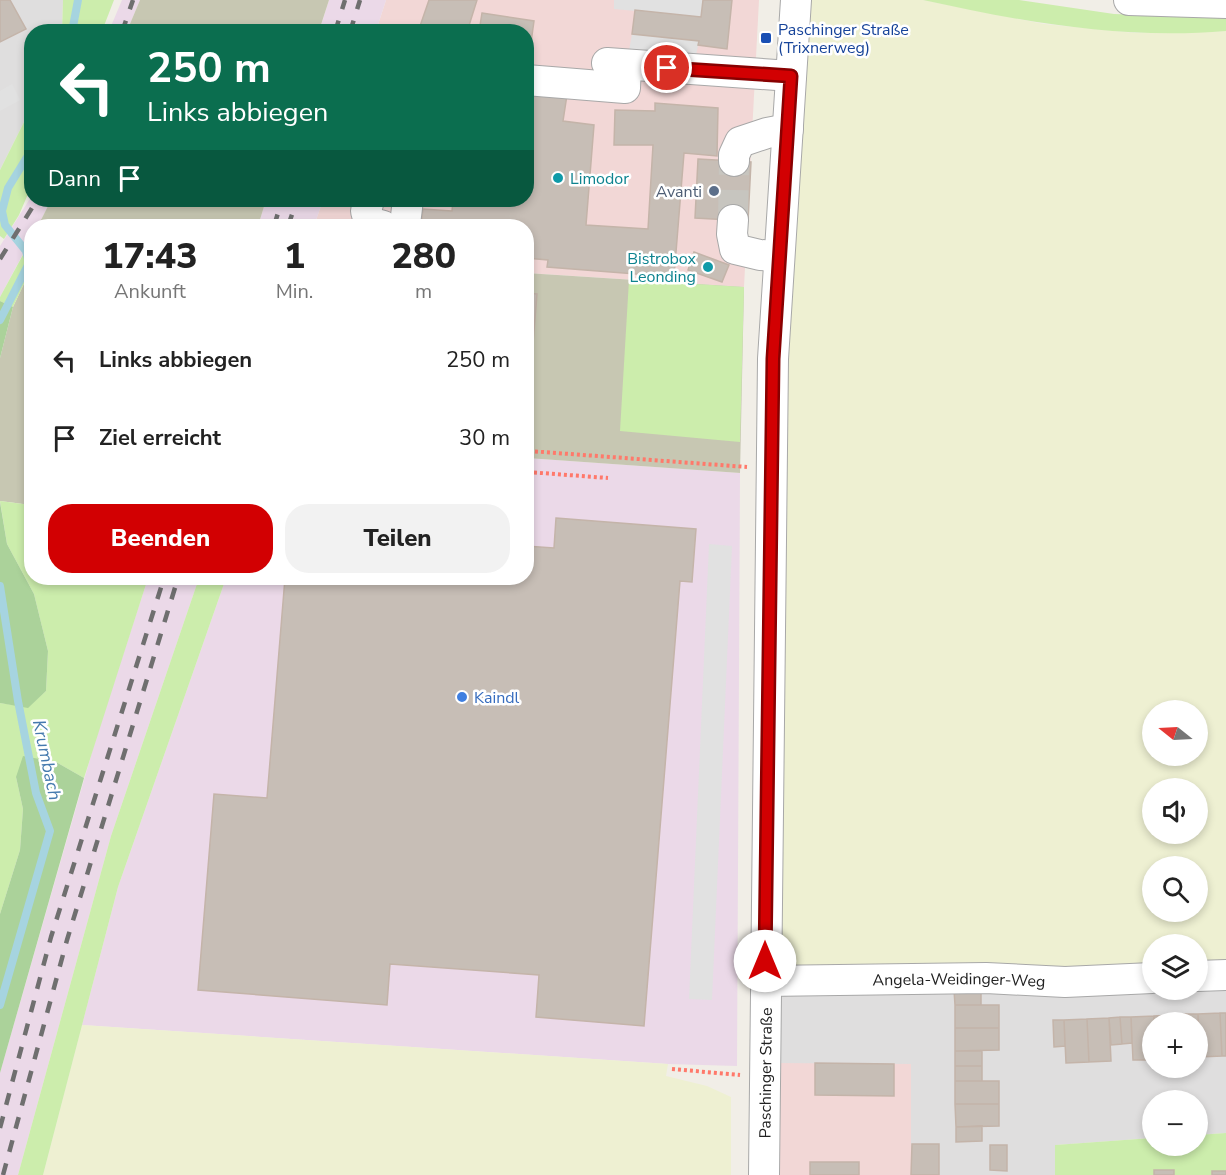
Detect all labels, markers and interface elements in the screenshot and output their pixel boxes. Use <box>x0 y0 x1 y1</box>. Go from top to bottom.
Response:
place label: Paschinger Straße (Trixnerweg) <box>778 19 909 59</box>
marker: Paschinger Straße (Trixnerweg) <box>759 31 773 45</box>
text: 250 m <box>147 40 271 97</box>
pin <box>641 42 692 93</box>
icon: left <box>48 48 126 126</box>
icon: arrive <box>650 51 683 84</box>
text: Links abbiegen <box>147 94 328 131</box>
icon: arrive <box>113 162 146 195</box>
text: Dann <box>48 164 101 194</box>
place label: Limodor <box>570 168 629 190</box>
marker: Limodor <box>551 171 565 185</box>
place label: Avanti <box>656 181 702 203</box>
marker: Avanti <box>707 184 721 198</box>
text: 17:43 <box>102 232 198 281</box>
text: 1 <box>284 232 305 281</box>
text: 280 <box>391 232 456 281</box>
place label: Bistrobox Leonding <box>627 248 697 288</box>
marker: Bistrobox Leonding <box>701 260 715 274</box>
text: Ankunft <box>114 278 186 305</box>
text: Min. <box>276 278 313 305</box>
text: m <box>415 278 432 305</box>
icon: left <box>48 344 81 377</box>
text: Links abbiegen <box>99 345 252 375</box>
text: 250 m <box>446 345 510 375</box>
icon: arrive <box>48 422 81 455</box>
text: Ziel erreicht <box>99 423 221 453</box>
text: 30 m <box>459 423 510 453</box>
button: Beenden <box>48 504 273 573</box>
button: Teilen <box>285 504 510 573</box>
place label: Kaindl <box>474 687 520 709</box>
marker: Kaindl <box>455 690 469 704</box>
north arrow <box>1142 700 1208 766</box>
map controls <box>1142 700 1208 1156</box>
water label: Krumbach <box>27 718 67 802</box>
button: sound <box>1142 778 1208 844</box>
button: search <box>1142 856 1208 922</box>
position arrow <box>733 929 797 993</box>
button: layers <box>1142 934 1208 1000</box>
street label: Angela-Weidinger-Weg <box>872 968 1046 993</box>
street label: Paschinger Straße <box>754 1007 778 1139</box>
button: + <box>1142 1012 1208 1078</box>
button: − <box>1142 1090 1208 1156</box>

